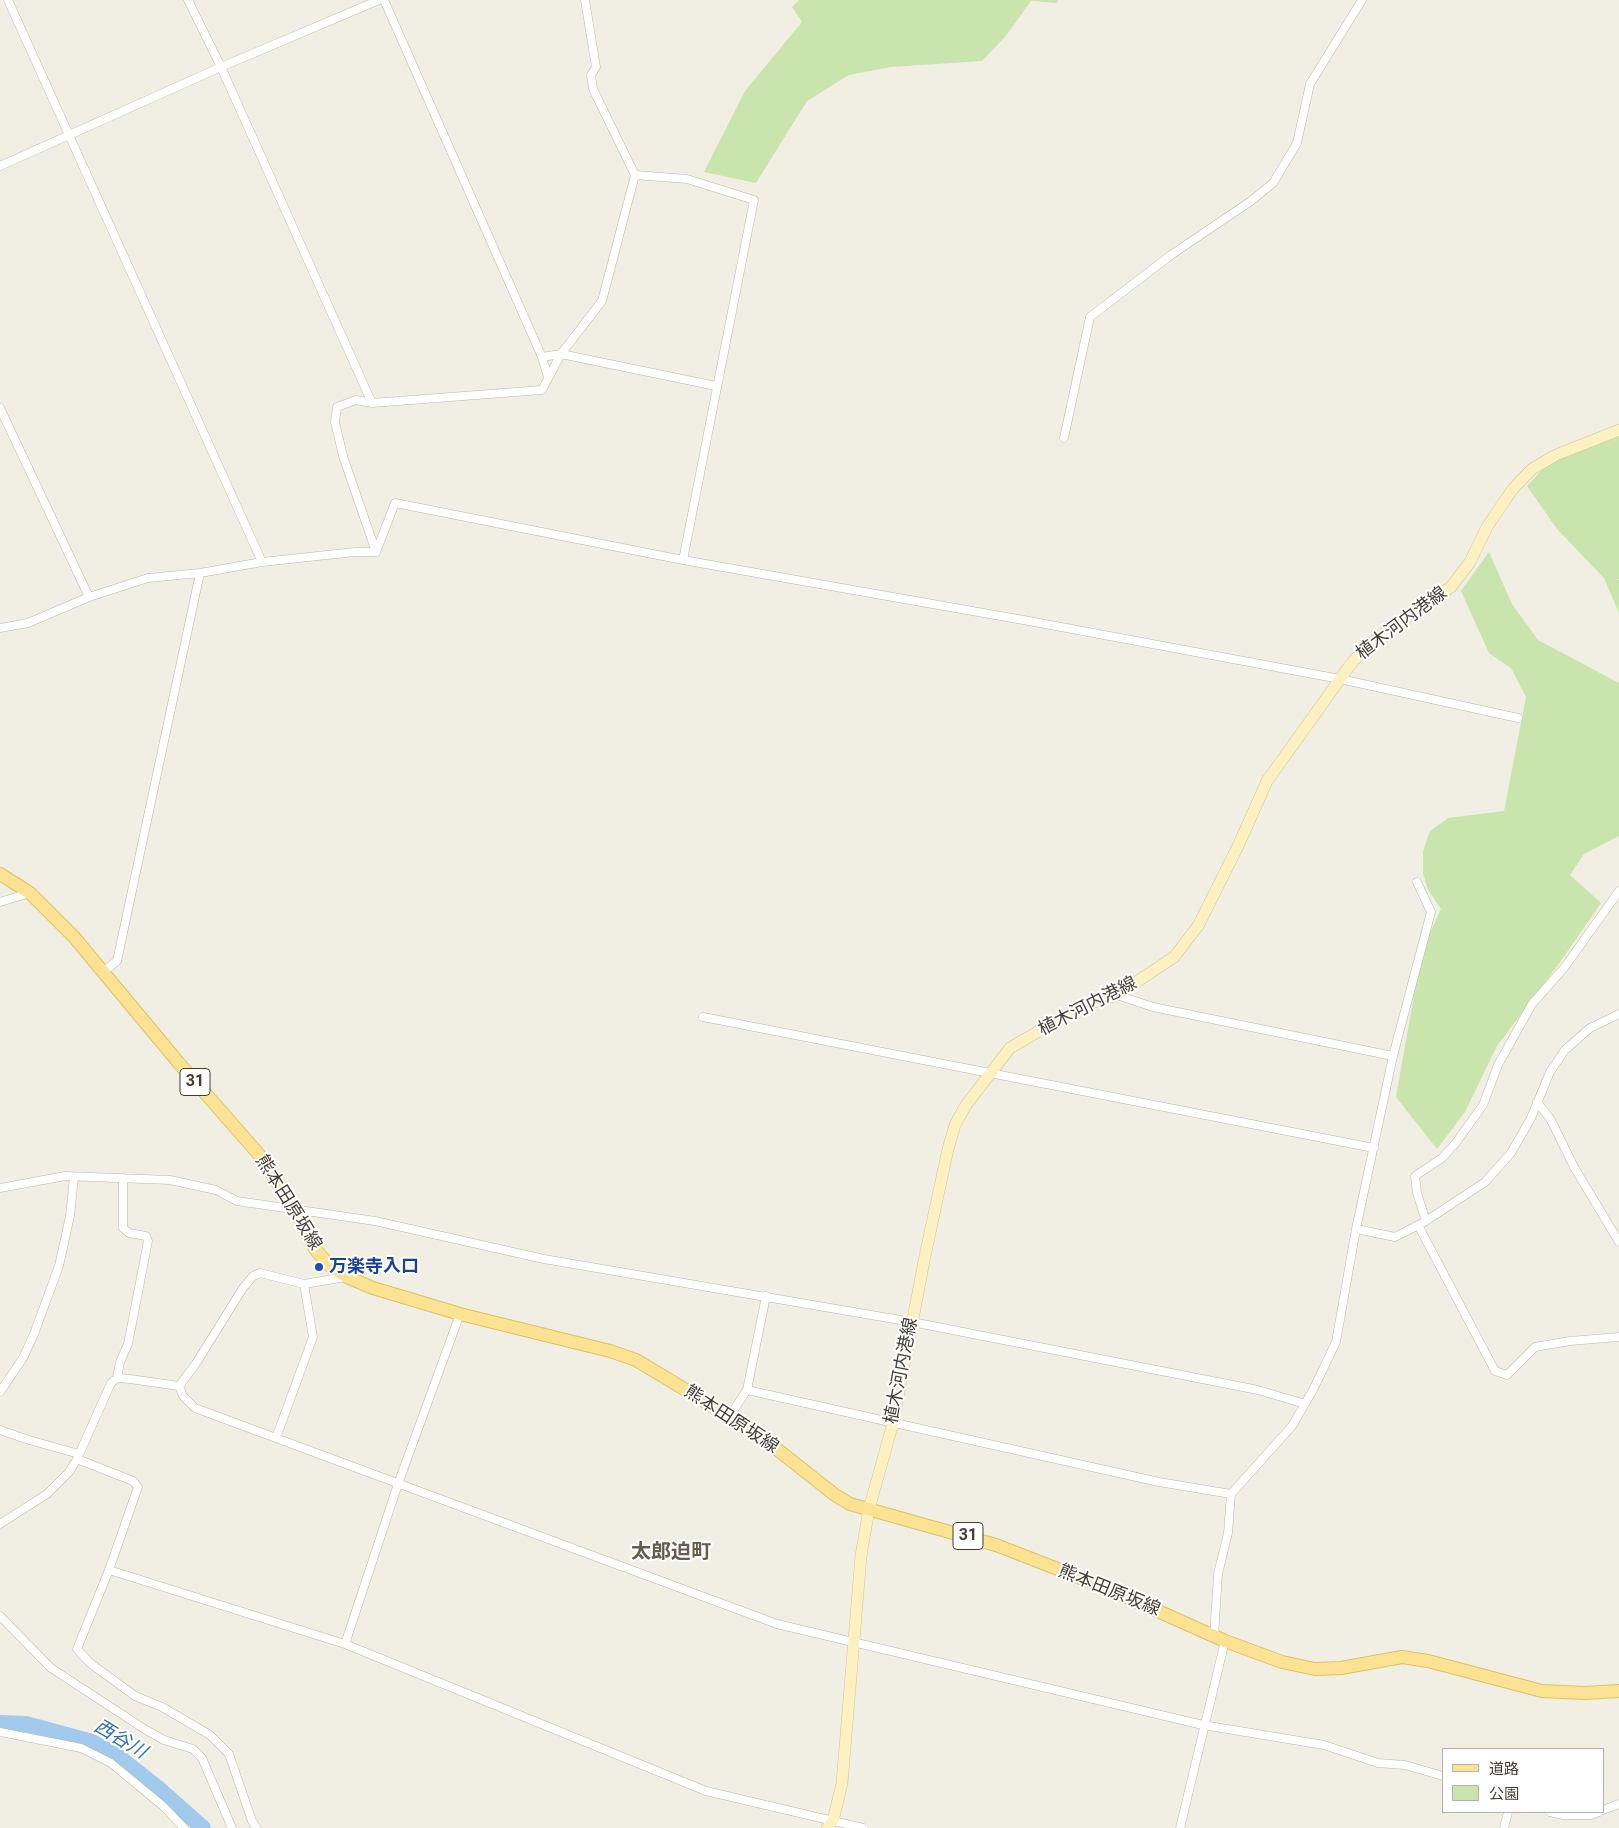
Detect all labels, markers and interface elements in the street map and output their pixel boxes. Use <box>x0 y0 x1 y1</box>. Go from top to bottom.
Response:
street label: 植木河内港線 <box>1352 583 1452 665</box>
street label: 植木河内港線 <box>1035 973 1141 1041</box>
road number: 31 <box>180 1068 210 1096</box>
street label: 熊本田原坂線 <box>250 1151 326 1255</box>
place label: 万楽寺入口 <box>329 1256 419 1278</box>
marker: 万楽寺入口 <box>313 1261 325 1273</box>
street label: 植木河内港線 <box>881 1316 923 1426</box>
street label: 熊本田原坂線 <box>680 1382 782 1458</box>
road number: 31 <box>953 1522 983 1550</box>
district label: 太郎迫町 <box>631 1541 711 1565</box>
street label: 熊本田原坂線 <box>1055 1561 1163 1621</box>
water label: 西谷川 <box>90 1716 150 1764</box>
legend <box>1442 1748 1604 1813</box>
text: 道路 <box>1489 1760 1519 1778</box>
text: 公園 <box>1489 1785 1519 1803</box>

